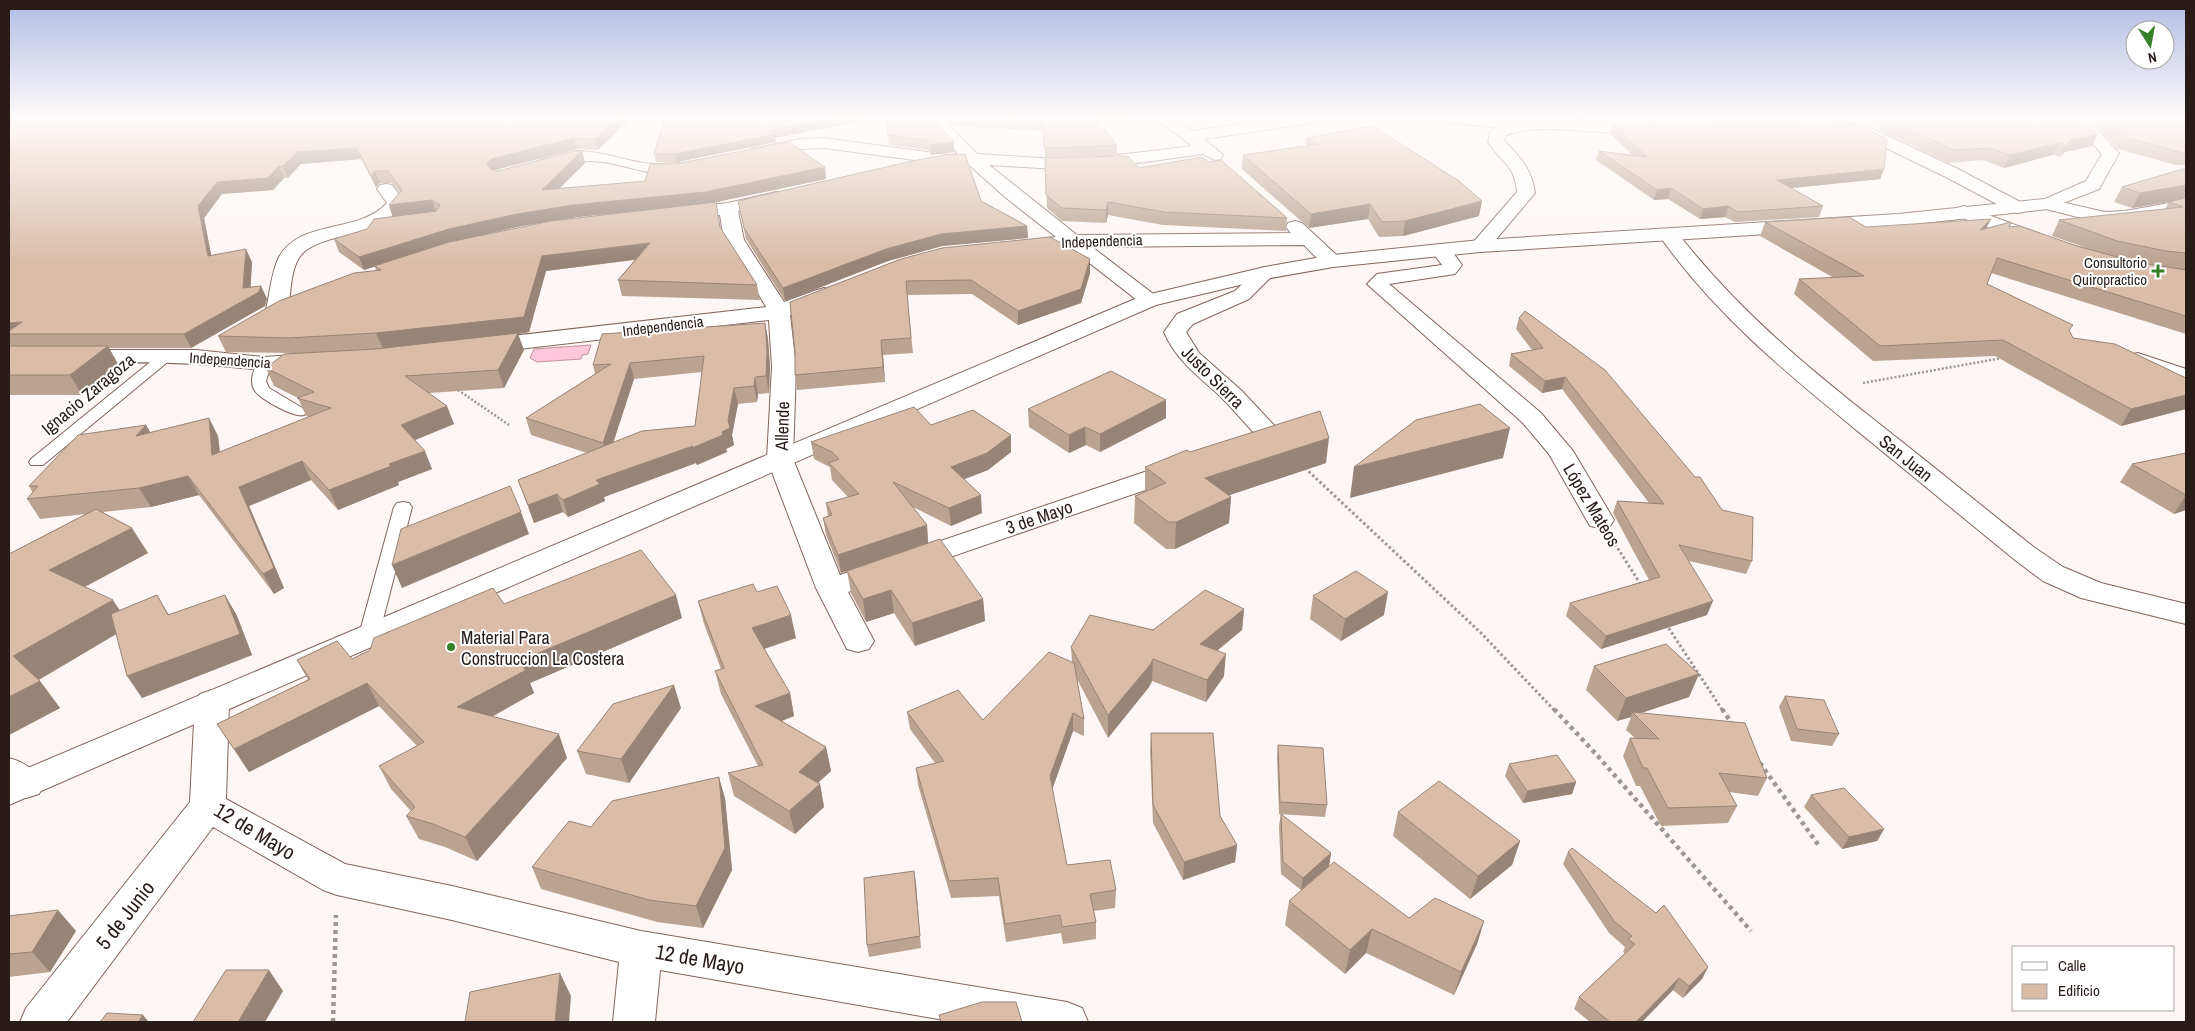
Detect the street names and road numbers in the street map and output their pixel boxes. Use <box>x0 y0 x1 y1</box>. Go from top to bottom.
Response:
street label: Independencia <box>1061 229 1143 253</box>
street label: Independencia <box>621 311 705 341</box>
street label: Justo Sierra <box>1176 340 1250 414</box>
street label: Ignacio Zaragoza <box>36 347 140 441</box>
street label: Independencia <box>189 347 271 373</box>
street label: Allende <box>769 401 795 452</box>
street label: San Juan <box>1874 429 1938 487</box>
street label: López Mateos <box>1557 459 1627 551</box>
street label: 3 de Mayo <box>1002 494 1076 540</box>
street label: 12 de Mayo <box>209 795 301 867</box>
street label: 5 de Junio <box>89 874 161 956</box>
street label: 12 de Mayo <box>653 937 747 981</box>

